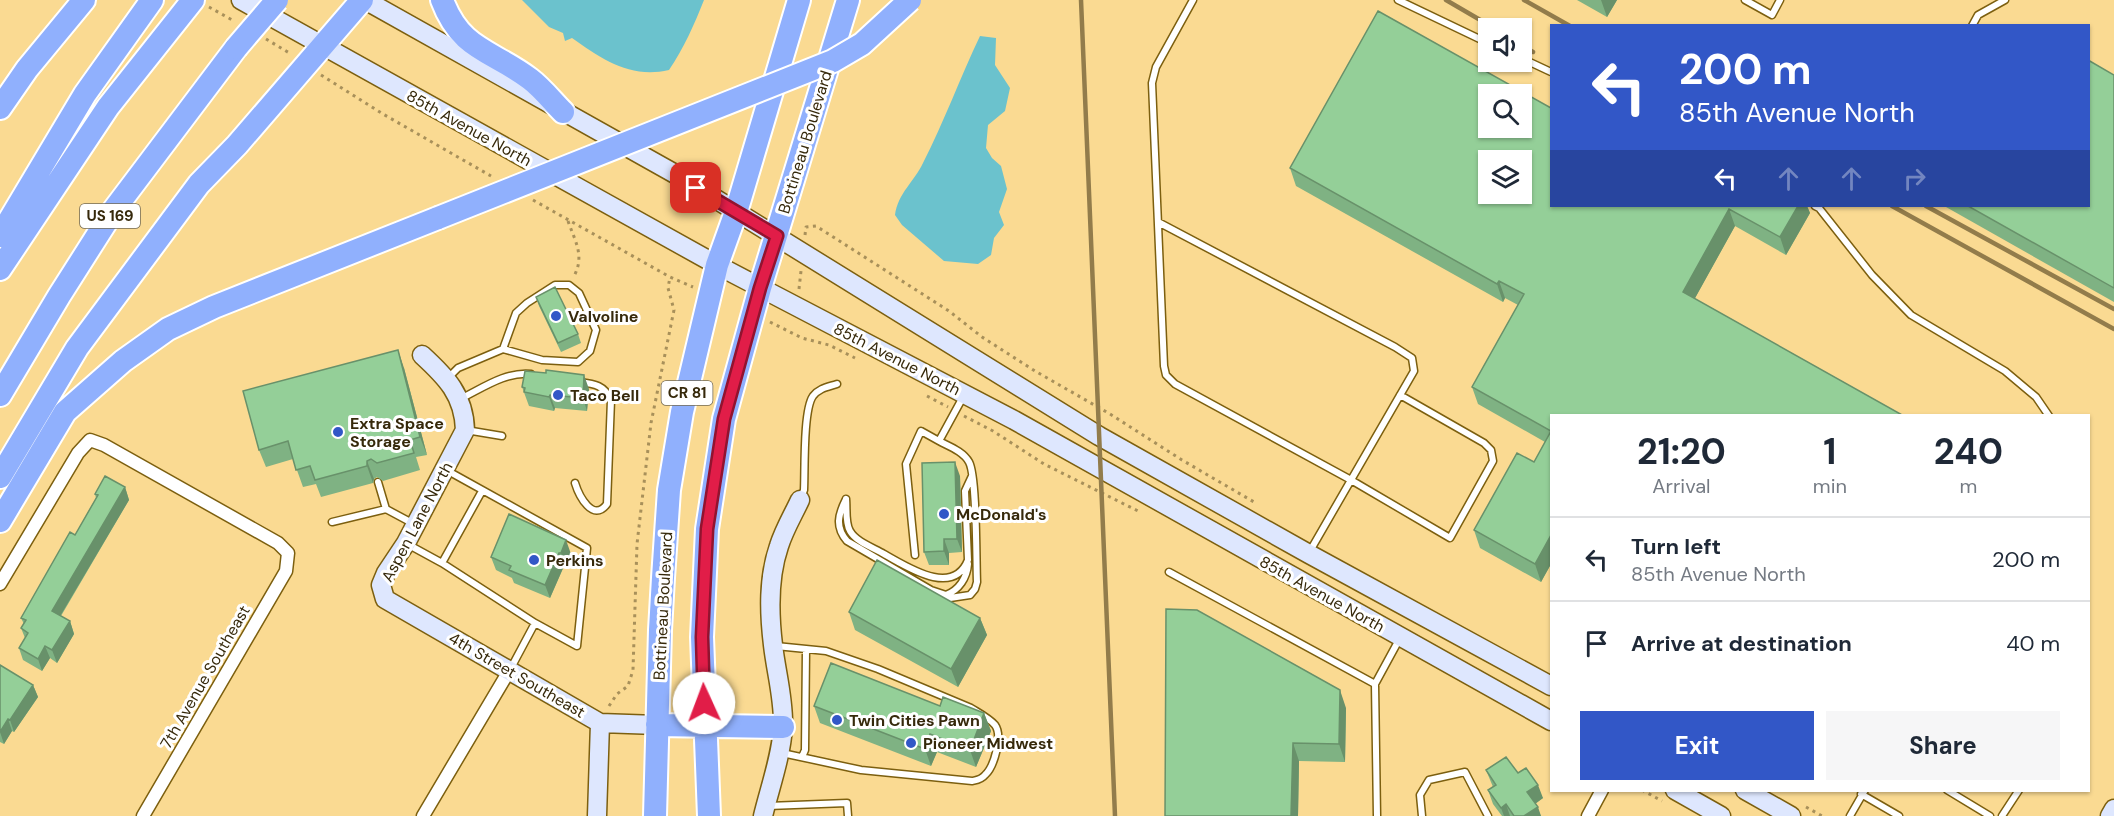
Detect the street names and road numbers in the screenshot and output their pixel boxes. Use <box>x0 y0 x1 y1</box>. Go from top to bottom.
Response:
street label: Bottineau Boulevard <box>773 68 837 216</box>
street label: 85th Avenue North <box>403 85 535 171</box>
road number: US 169 <box>80 204 140 228</box>
street label: 85th Avenue North <box>830 318 964 400</box>
road number: CR 81 <box>662 381 712 405</box>
street label: Aspen Lane North <box>377 458 457 586</box>
street label: Bottineau Boulevard <box>649 531 677 681</box>
street label: 85th Avenue North <box>1256 551 1388 637</box>
street label: 7th Avenue Southeast <box>155 602 255 752</box>
street label: 4th Street Southeast <box>445 627 589 723</box>

